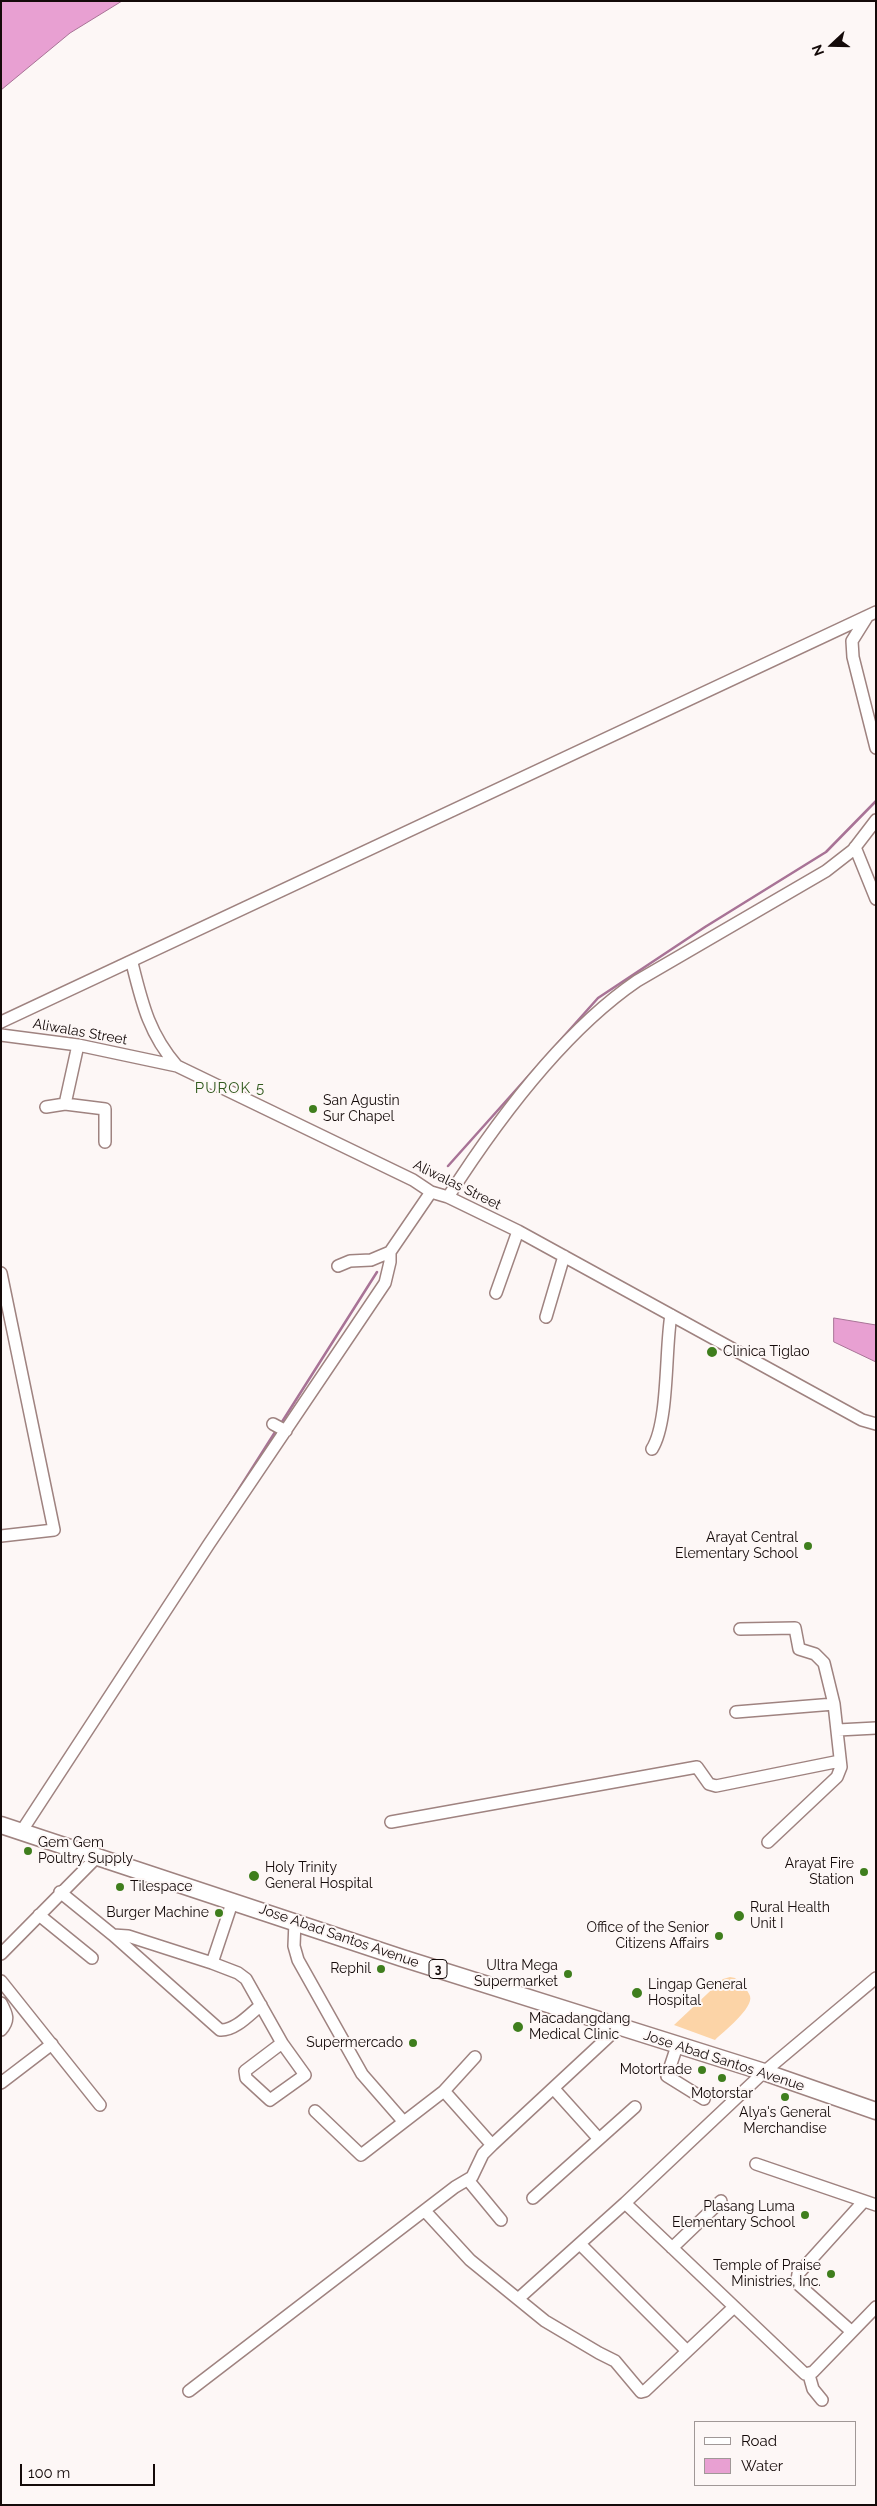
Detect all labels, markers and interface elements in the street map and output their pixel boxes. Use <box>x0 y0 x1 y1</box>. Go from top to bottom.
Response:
north arrow <box>807 20 857 70</box>
text: N <box>809 43 827 58</box>
street label: Aliwalas Street <box>31 1015 129 1049</box>
district label: PUROK 5 <box>194 1079 266 1097</box>
place label: San Agustin Sur Chapel <box>323 1093 400 1126</box>
marker: San Agustin Sur Chapel <box>307 1103 319 1115</box>
street label: Aliwalas Street <box>410 1156 504 1214</box>
place label: Clinica Tiglao <box>723 1344 810 1360</box>
marker: Clinica Tiglao <box>705 1345 719 1359</box>
place label: Arayat Central Elementary School <box>675 1530 798 1562</box>
marker: Arayat Central Elementary School <box>802 1540 814 1552</box>
place label: Gem Gem Poultry Supply <box>38 1835 133 1868</box>
marker: Gem Gem Poultry Supply <box>22 1845 34 1857</box>
place label: Arayat Fire Station <box>785 1856 854 1888</box>
place label: Holy Trinity General Hospital <box>265 1860 373 1892</box>
marker: Arayat Fire Station <box>858 1866 870 1878</box>
marker: Holy Trinity General Hospital <box>247 1869 261 1883</box>
place label: Tilespace <box>130 1879 192 1895</box>
marker: Tilespace <box>114 1881 126 1893</box>
place label: Rural Health Unit I <box>750 1900 830 1932</box>
street label: Jose Abad Santos Avenue <box>257 1901 421 1971</box>
place label: Burger Machine <box>106 1905 209 1921</box>
marker: Burger Machine <box>213 1907 225 1919</box>
marker: Rural Health Unit I <box>732 1909 746 1923</box>
place label: Office of the Senior Citizens Affairs <box>587 1920 709 1952</box>
marker: Office of the Senior Citizens Affairs <box>713 1930 725 1942</box>
place label: Ultra Mega Supermarket <box>474 1958 558 1990</box>
road number: 3 <box>429 1960 447 1978</box>
place label: Rephil <box>330 1961 371 1977</box>
marker: Rephil <box>375 1963 387 1975</box>
marker: Ultra Mega Supermarket <box>562 1968 574 1980</box>
place label: Lingap General Hospital <box>648 1977 747 2010</box>
marker: Lingap General Hospital <box>630 1986 644 2000</box>
place label: Macadangdang Medical Clinic <box>529 2011 630 2044</box>
marker: Macadangdang Medical Clinic <box>511 2020 525 2034</box>
street label: Jose Abad Santos Avenue <box>641 2027 807 2095</box>
place label: Supermercado <box>306 2035 403 2051</box>
marker: Supermercado <box>407 2037 419 2049</box>
place label: Motortrade <box>620 2062 692 2078</box>
marker: Motortrade <box>696 2064 708 2076</box>
marker: Motorstar <box>716 2072 728 2084</box>
place label: Motorstar <box>691 2086 753 2102</box>
marker: Alya's General Merchandise <box>779 2091 791 2103</box>
place label: Alya's General Merchandise <box>739 2105 831 2138</box>
place label: Plasang Luma Elementary School <box>672 2199 795 2232</box>
marker: Plasang Luma Elementary School <box>799 2209 811 2221</box>
place label: Temple of Praise Ministries, Inc. <box>713 2258 821 2290</box>
marker: Temple of Praise Ministries, Inc. <box>825 2268 837 2280</box>
legend <box>694 2421 857 2486</box>
text: Road <box>741 2432 777 2450</box>
scale bar <box>22 2454 158 2486</box>
text: Water <box>741 2457 783 2475</box>
text: 100 m <box>28 2464 70 2482</box>

